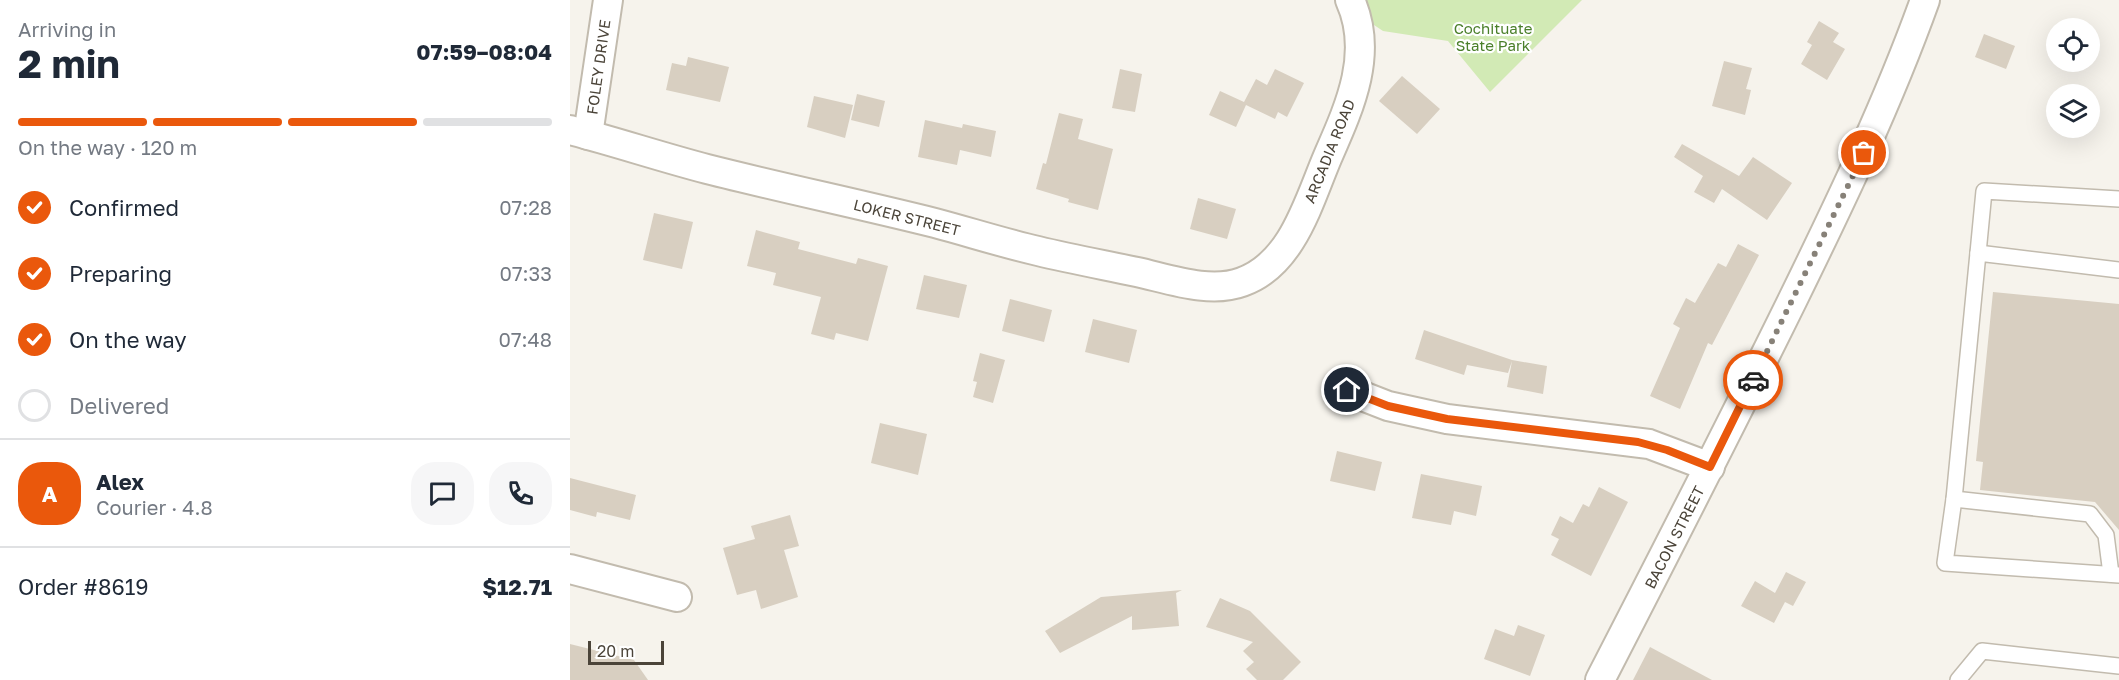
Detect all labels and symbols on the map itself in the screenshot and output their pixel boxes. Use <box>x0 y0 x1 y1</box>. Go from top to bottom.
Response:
street label: FOLEY DRIVE <box>582 18 614 116</box>
park label: Cochituate State Park <box>1454 19 1533 54</box>
street label: ARCADIA ROAD <box>1300 96 1358 206</box>
pin <box>1838 127 1889 178</box>
street label: LOKER STREET <box>852 195 962 239</box>
courier <box>1723 350 1783 410</box>
pin <box>1321 364 1372 415</box>
street label: BACON STREET <box>1640 483 1708 591</box>
scale bar <box>588 638 664 666</box>

